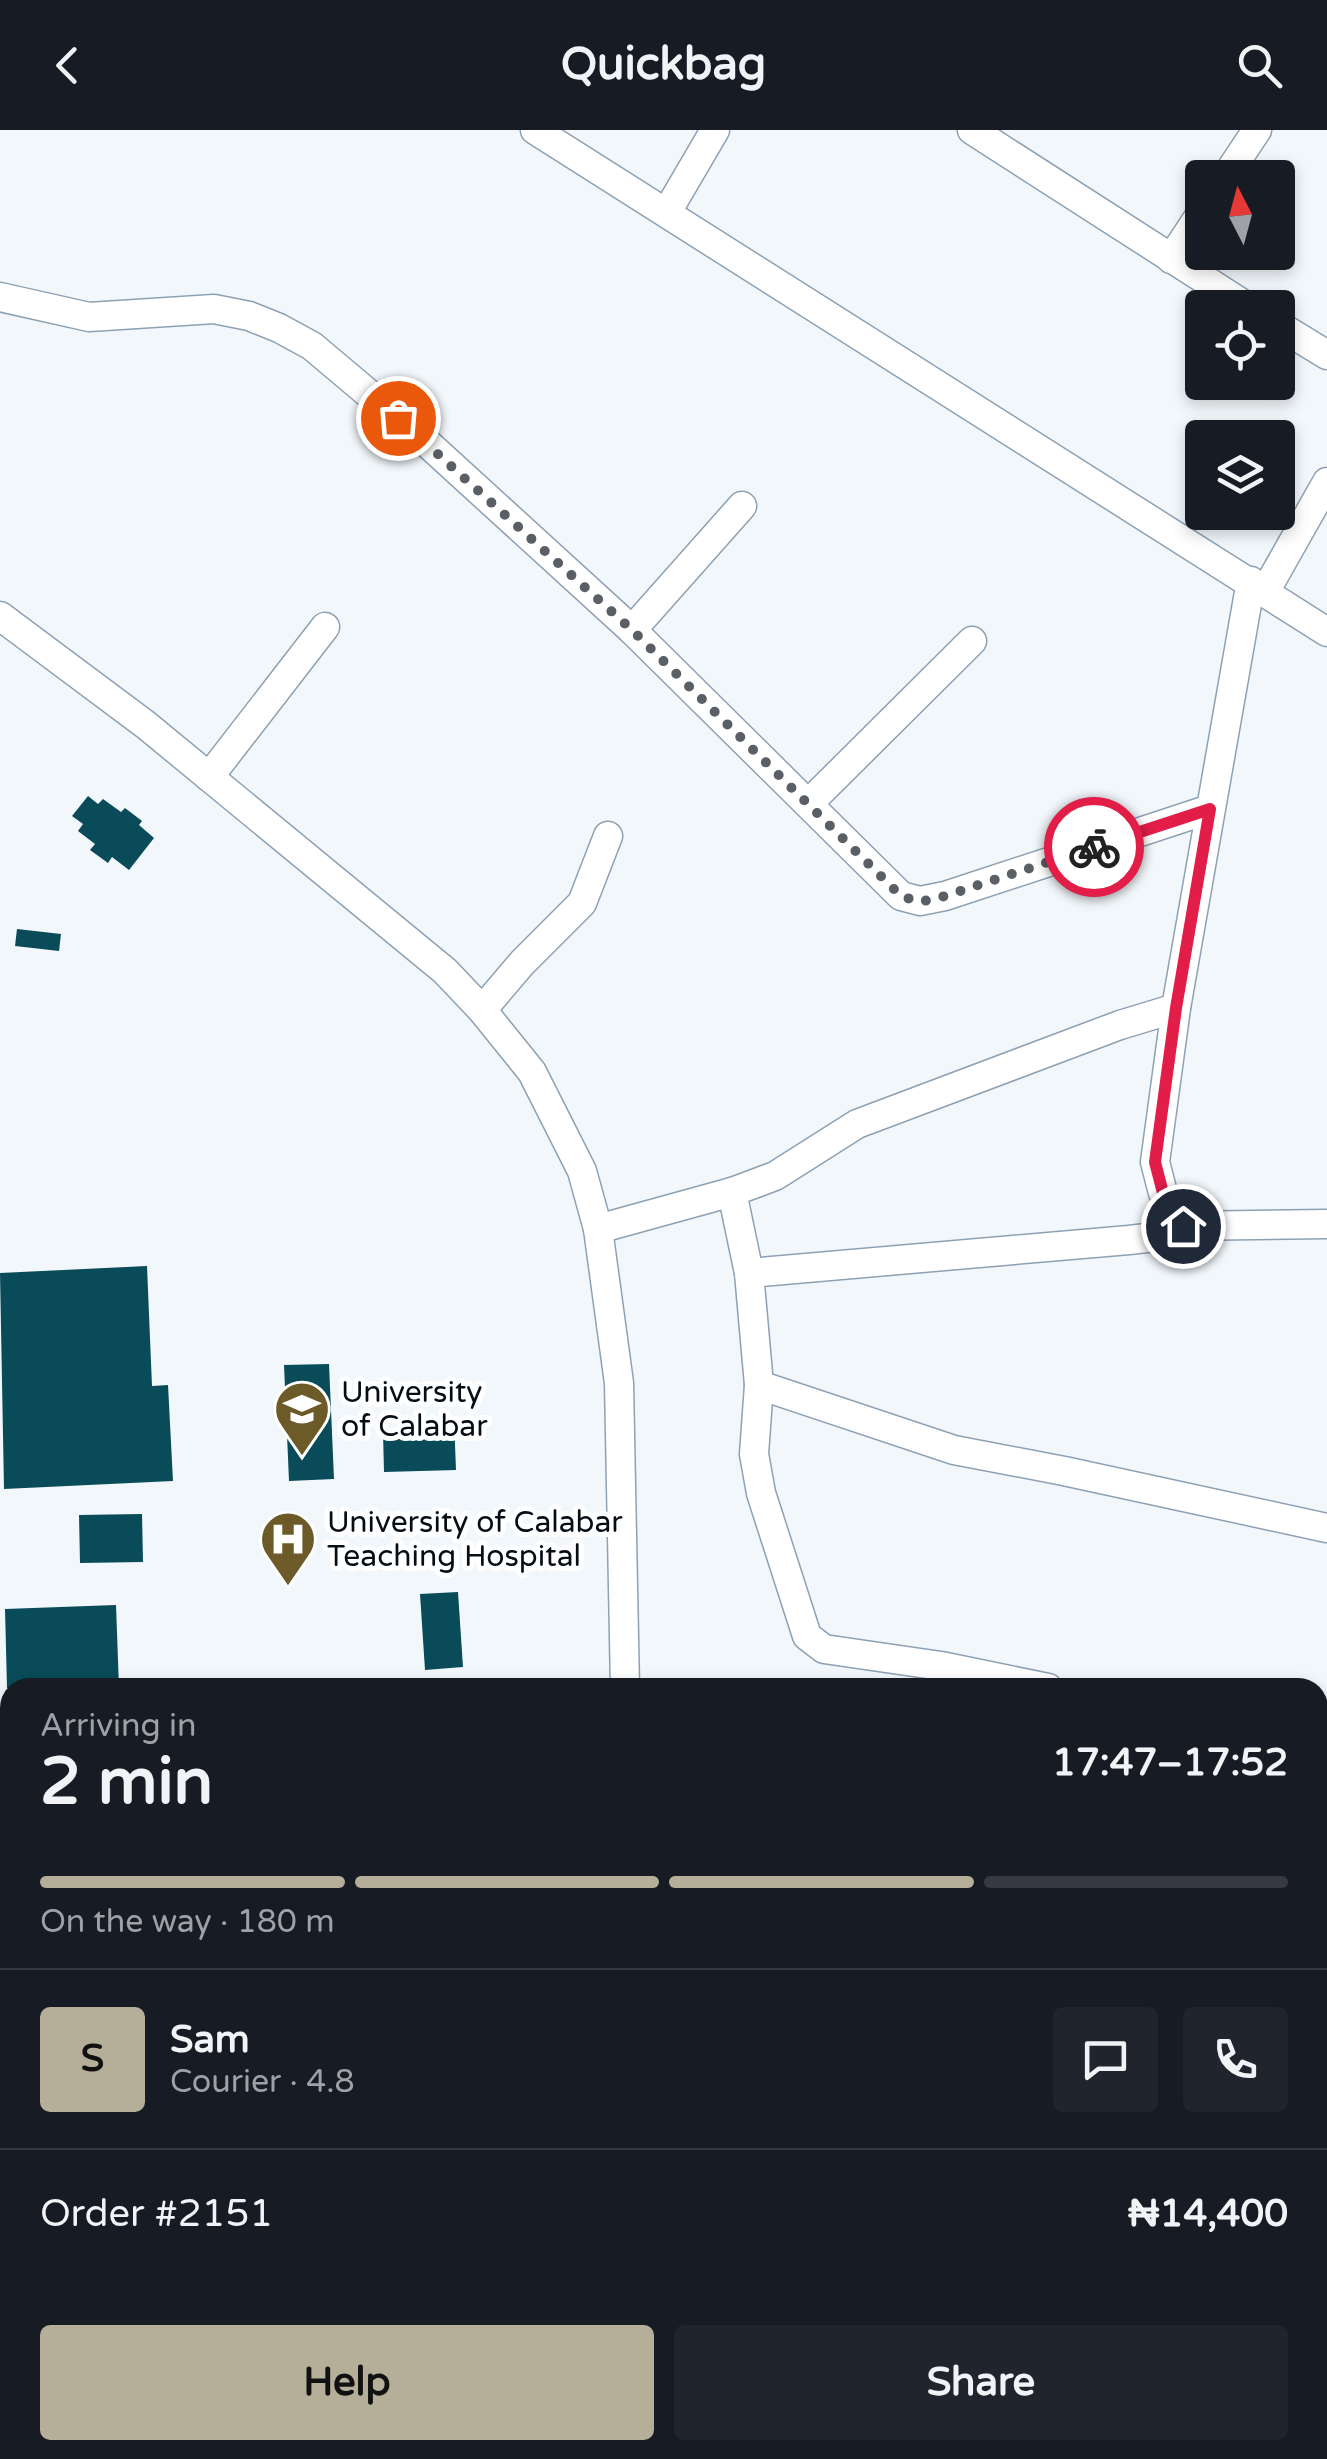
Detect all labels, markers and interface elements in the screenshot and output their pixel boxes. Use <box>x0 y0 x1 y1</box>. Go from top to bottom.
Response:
icon: back <box>40 38 95 93</box>
text: Quickbag <box>561 38 766 92</box>
icon: search <box>1232 38 1287 93</box>
north arrow <box>1185 160 1295 270</box>
map controls <box>1185 160 1295 530</box>
button: locate <box>1185 290 1295 400</box>
pin <box>356 376 441 461</box>
icon: bag <box>371 391 426 446</box>
button: layers <box>1185 420 1295 530</box>
courier <box>1044 797 1144 897</box>
icon: bike <box>1067 820 1122 875</box>
pin <box>1141 1184 1226 1269</box>
icon: home <box>1156 1199 1211 1254</box>
place label: University of Calabar <box>341 1374 488 1445</box>
school or university icon: University of Calabar <box>272 1379 332 1458</box>
place label: University of Calabar Teaching Hospital <box>327 1504 623 1575</box>
hospital icon: University of Calabar Teaching Hospital <box>258 1509 318 1588</box>
text: Arriving in <box>40 1707 197 1745</box>
text: 17:47–17:52 <box>1052 1740 1288 1786</box>
text: 2 min <box>40 1743 213 1822</box>
text: On the way · 180 m <box>40 1903 335 1941</box>
button: chat <box>1053 2007 1158 2112</box>
button: phone <box>1183 2007 1288 2112</box>
text: Sam <box>170 2017 250 2063</box>
text: S <box>81 2036 104 2082</box>
text: Courier · 4.8 <box>170 2063 355 2101</box>
text: Order #2151 <box>40 2191 273 2237</box>
text: ₦14,400 <box>1128 2191 1288 2237</box>
button: Help <box>40 2325 654 2440</box>
button: Share <box>674 2325 1288 2440</box>

